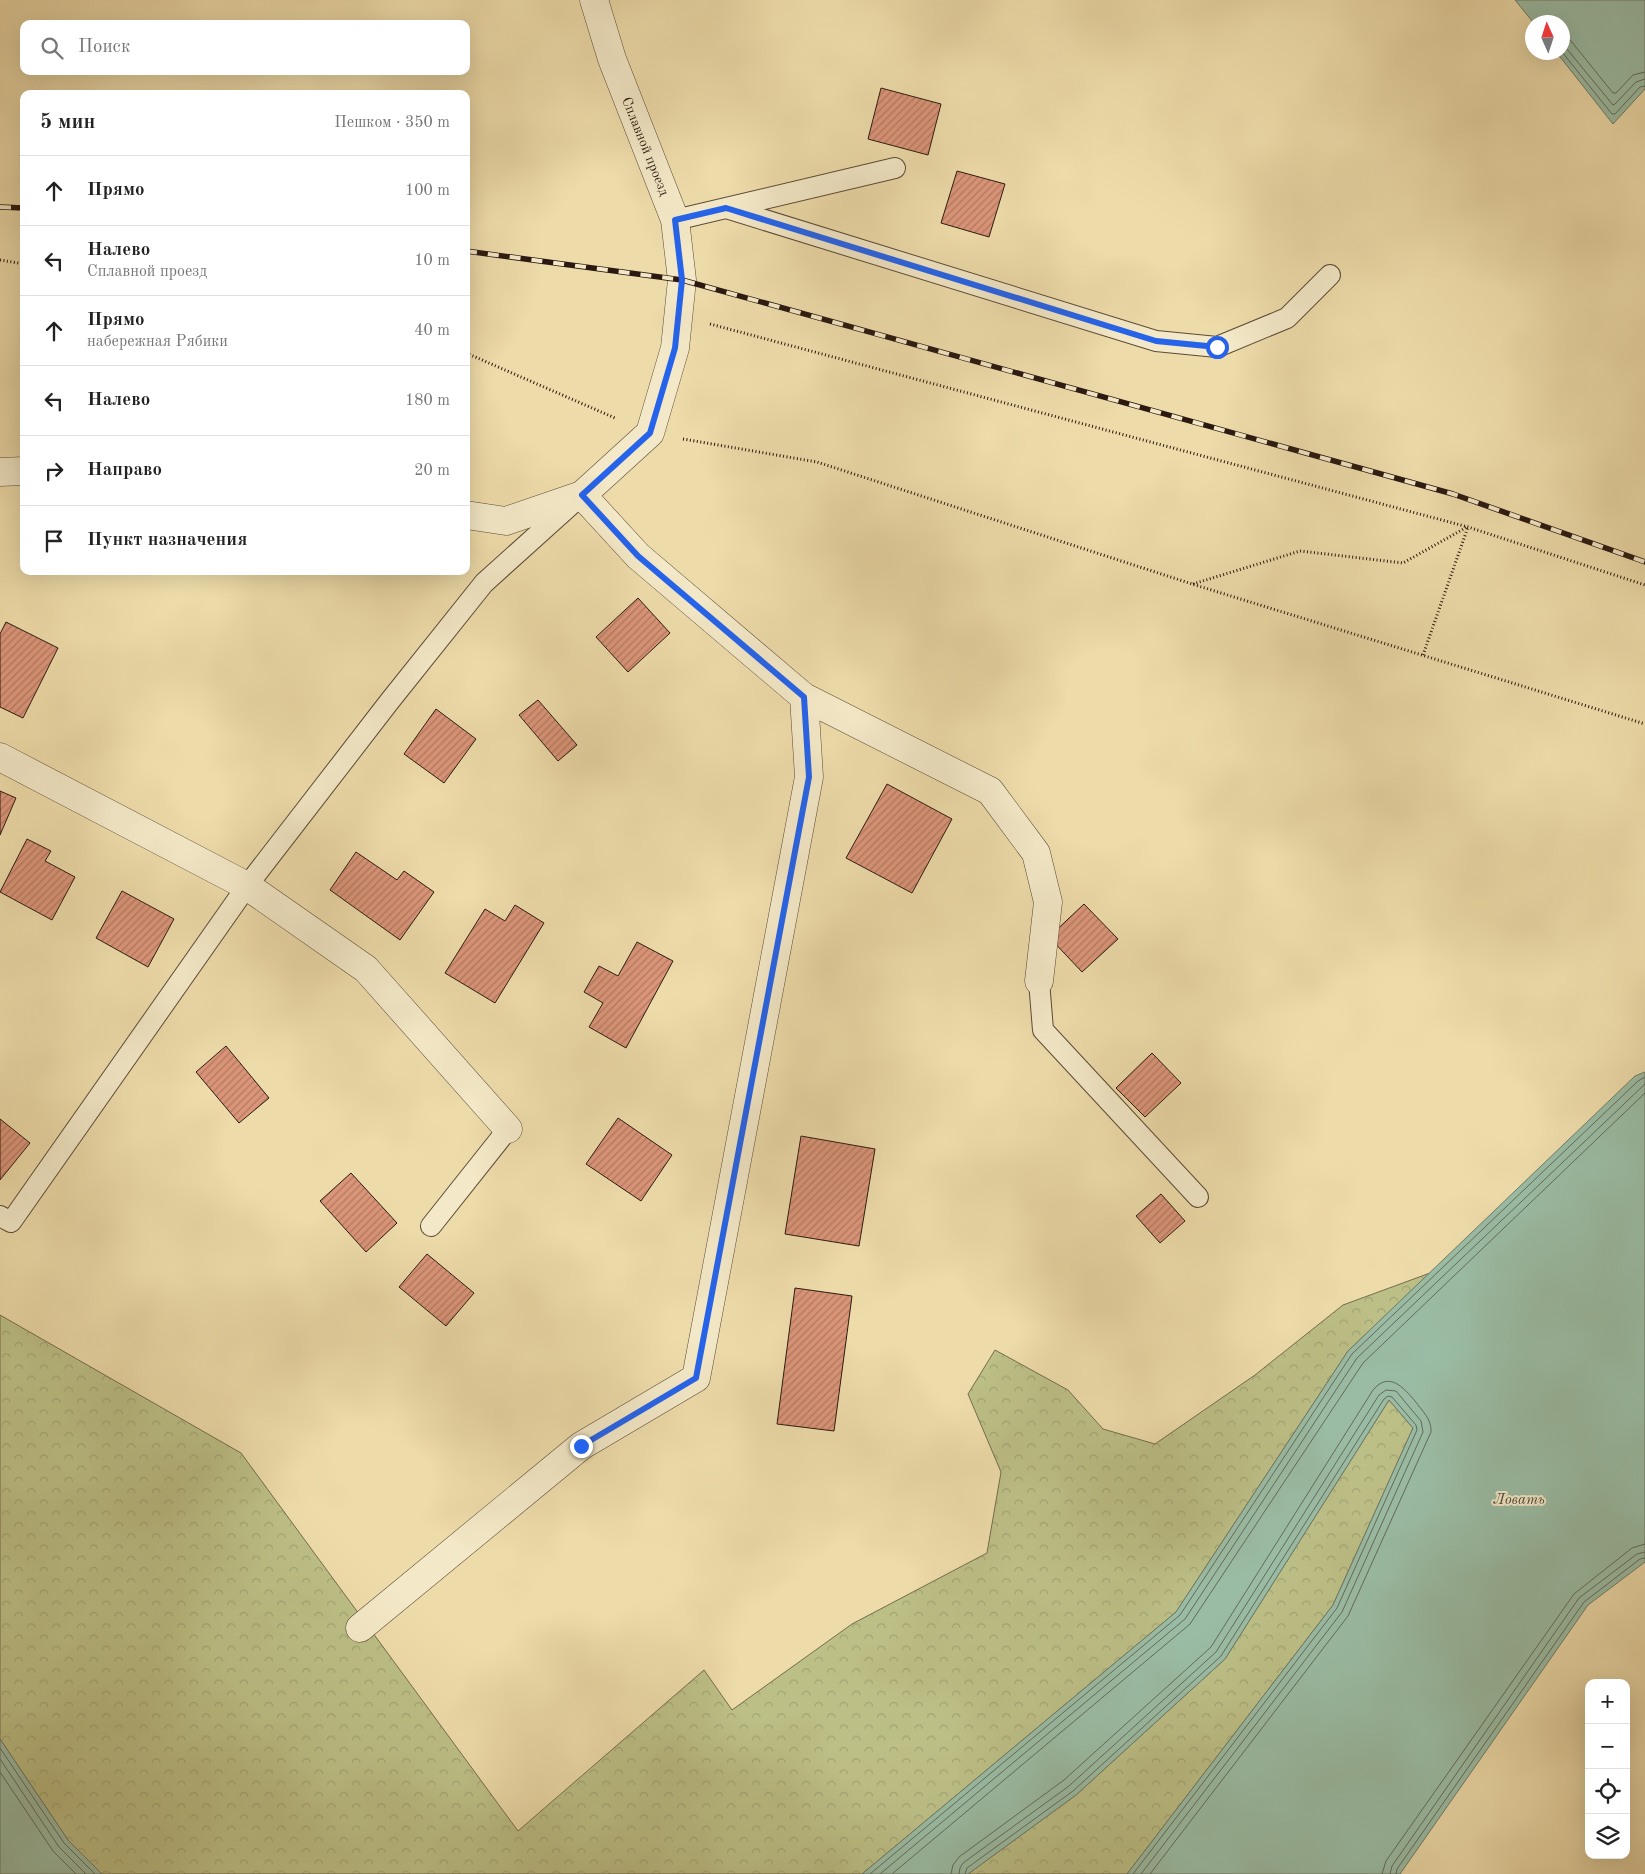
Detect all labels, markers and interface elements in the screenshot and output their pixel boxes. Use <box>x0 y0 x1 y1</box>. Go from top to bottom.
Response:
north arrow <box>1525 15 1570 60</box>
search box <box>20 20 470 75</box>
icon: search <box>38 34 66 62</box>
text: Поиск <box>78 38 130 57</box>
street label: Сплавной проезд <box>619 95 671 198</box>
text: 5 мин <box>40 112 95 133</box>
text: Пешком · 350 m <box>334 115 450 131</box>
icon: ahead <box>40 177 68 205</box>
text: Прямо <box>87 181 145 200</box>
text: 100 m <box>405 183 450 199</box>
text: Налево <box>87 241 150 260</box>
icon: left <box>40 247 68 275</box>
text: 10 m <box>414 253 450 269</box>
text: Сплавной проезд <box>87 264 207 280</box>
text: Прямо <box>87 311 145 330</box>
icon: ahead <box>40 317 68 345</box>
text: 40 m <box>414 323 450 339</box>
text: набережная Рябики <box>87 334 228 350</box>
route start <box>1206 336 1229 359</box>
icon: left <box>40 387 68 415</box>
text: Налево <box>87 391 150 410</box>
text: 180 m <box>405 393 450 409</box>
icon: right <box>40 457 68 485</box>
text: Направо <box>87 461 162 480</box>
text: 20 m <box>414 463 450 479</box>
icon: arrive <box>40 527 68 555</box>
text: Пункт назначения <box>87 531 247 550</box>
route end <box>570 1435 593 1458</box>
water label: Ловать <box>1493 1493 1545 1508</box>
map controls <box>1585 1679 1630 1859</box>
button: + <box>1585 1679 1630 1724</box>
button: − <box>1585 1724 1630 1769</box>
button: locate <box>1585 1769 1630 1814</box>
button: layers <box>1585 1814 1630 1859</box>

